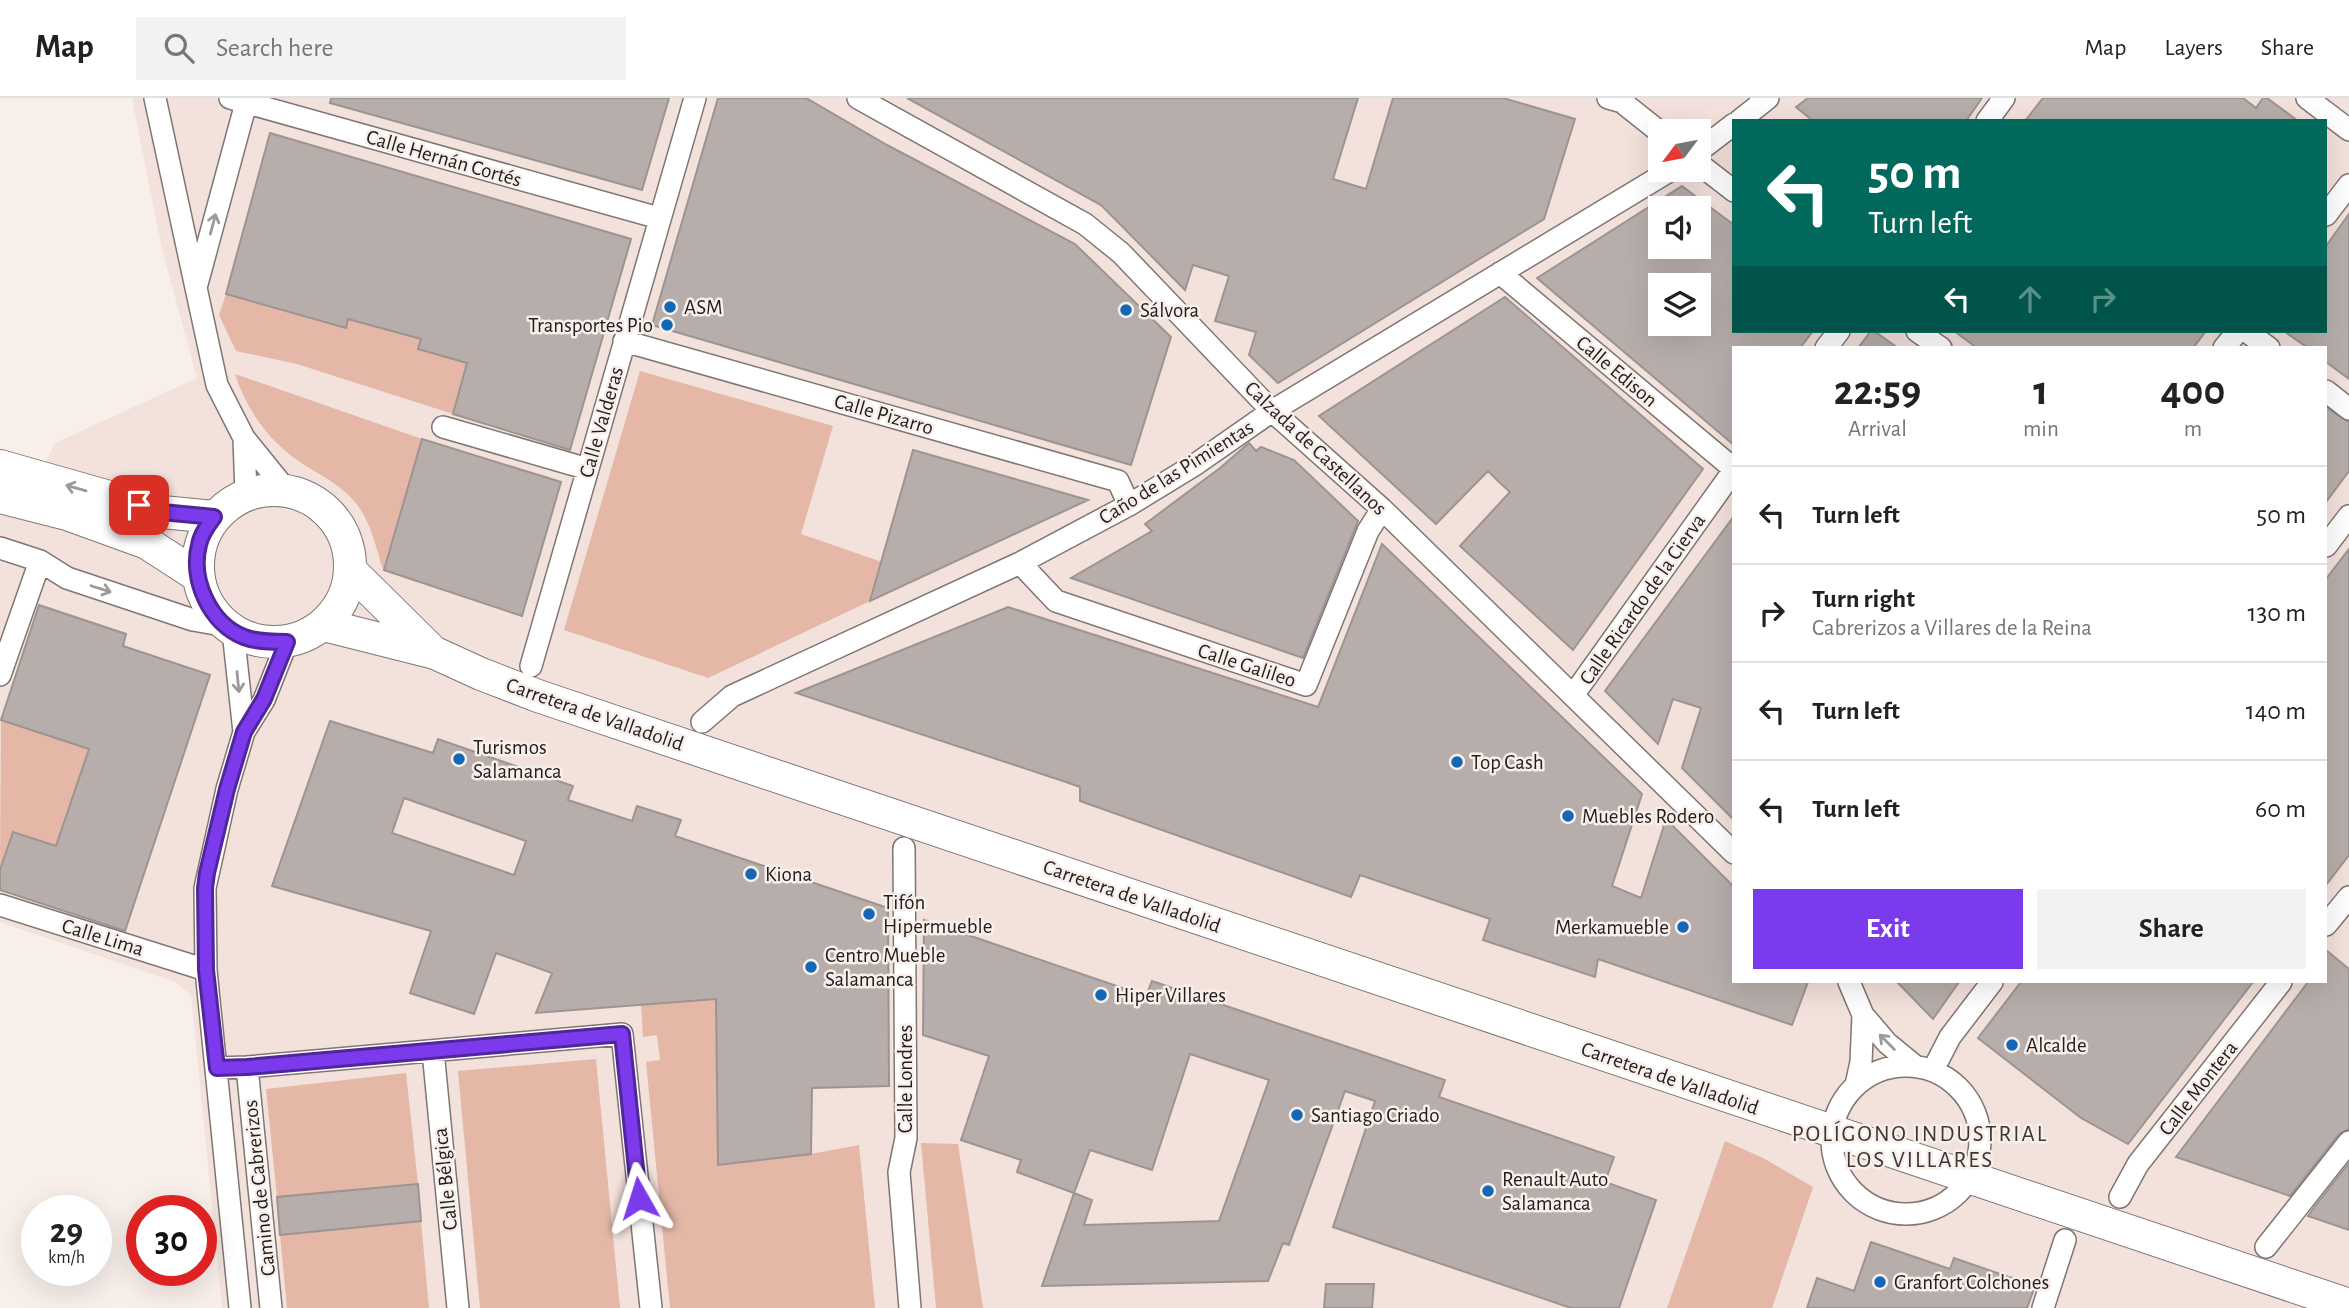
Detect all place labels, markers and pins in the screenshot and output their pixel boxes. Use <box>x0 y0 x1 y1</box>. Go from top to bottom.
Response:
place label: ASM <box>684 297 723 318</box>
marker: ASM <box>662 299 678 315</box>
place label: Sálvora <box>1140 300 1200 321</box>
marker: Sálvora <box>1118 302 1134 318</box>
place label: Transportes Pio <box>528 315 653 336</box>
marker: Transportes Pio <box>659 317 675 333</box>
pin <box>109 475 169 535</box>
place label: Turismos Salamanca <box>473 737 562 782</box>
marker: Turismos Salamanca <box>451 751 467 767</box>
place label: Top Cash <box>1471 752 1544 773</box>
marker: Top Cash <box>1449 754 1465 770</box>
place label: Muebles Rodero <box>1582 806 1714 827</box>
marker: Muebles Rodero <box>1560 808 1576 824</box>
place label: Kiona <box>765 864 813 885</box>
marker: Kiona <box>743 866 759 882</box>
place label: Tifón Hipermueble <box>883 892 992 937</box>
marker: Tifón Hipermueble <box>861 906 877 922</box>
place label: Merkamueble <box>1555 917 1669 938</box>
marker: Merkamueble <box>1675 919 1691 935</box>
place label: Centro Mueble Salamanca <box>825 945 945 990</box>
marker: Centro Mueble Salamanca <box>803 959 819 975</box>
place label: Hiper Villares <box>1115 985 1226 1006</box>
marker: Hiper Villares <box>1093 987 1109 1003</box>
place label: Alcalde <box>2026 1035 2087 1056</box>
marker: Alcalde <box>2004 1037 2020 1053</box>
place label: Santiago Criado <box>1311 1105 1440 1126</box>
marker: Santiago Criado <box>1289 1107 1305 1123</box>
place label: Renault Auto Salamanca <box>1502 1169 1608 1214</box>
marker: Renault Auto Salamanca <box>1480 1183 1496 1199</box>
place label: Granfort Colchones <box>1894 1272 2049 1293</box>
marker: Granfort Colchones <box>1872 1274 1888 1290</box>

